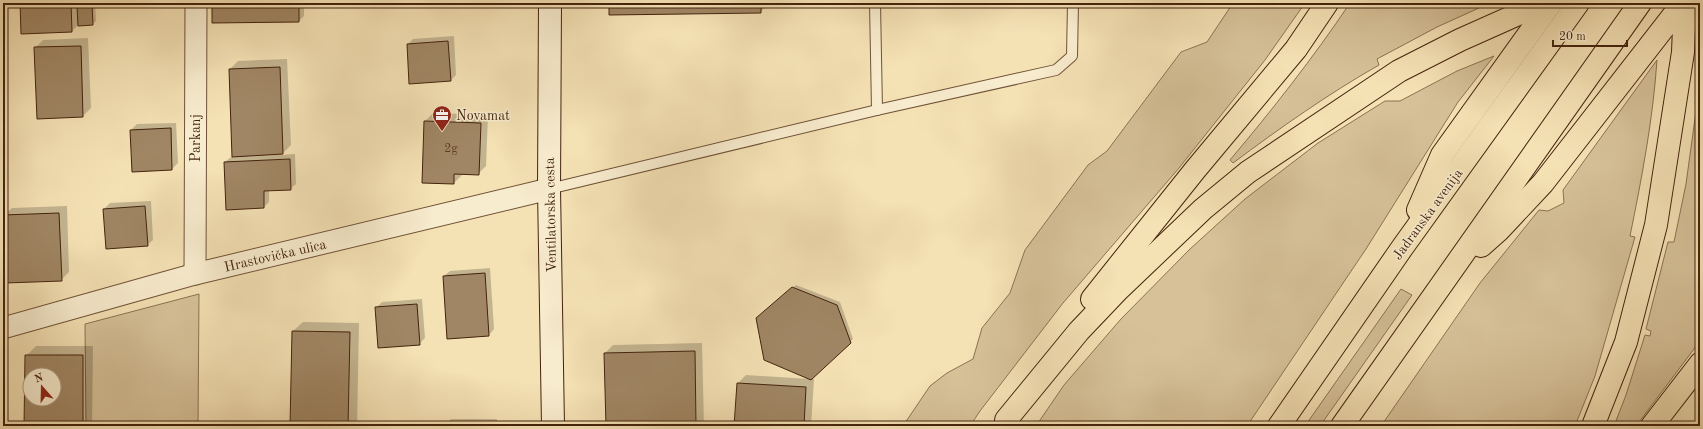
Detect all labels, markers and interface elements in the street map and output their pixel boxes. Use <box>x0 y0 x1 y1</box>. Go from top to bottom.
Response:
scale bar <box>1553 22 1627 48</box>
text: 20 m <box>1559 31 1586 43</box>
office icon: Novamat <box>431 104 453 132</box>
place label: Novamat <box>456 109 510 123</box>
street label: Parkanj <box>189 114 203 162</box>
house number: 2g <box>444 143 458 155</box>
street label: Ventilatorska cesta <box>543 157 559 273</box>
street label: Jadranska avenija <box>1390 166 1465 263</box>
street label: Hrastovička ulica <box>223 237 328 275</box>
north arrow <box>22 367 62 407</box>
text: N <box>33 372 45 386</box>

